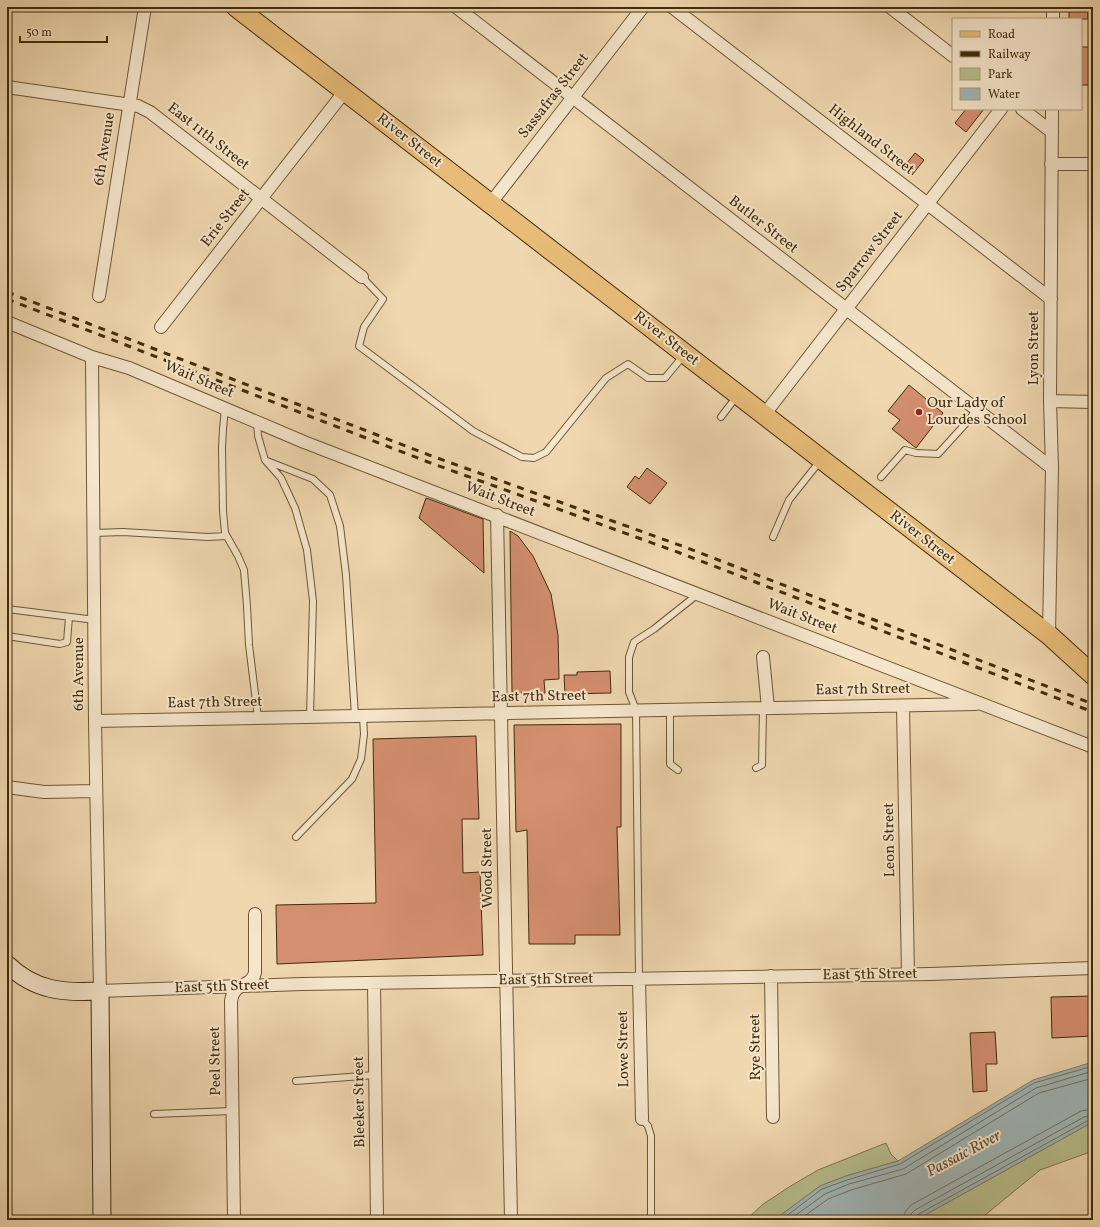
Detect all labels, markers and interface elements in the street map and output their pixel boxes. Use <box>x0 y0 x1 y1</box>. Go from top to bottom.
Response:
scale bar <box>20 18 107 44</box>
legend <box>952 18 1082 110</box>
text: 50 m <box>26 25 52 41</box>
text: Road <box>988 27 1015 43</box>
text: Railway <box>988 47 1031 63</box>
street label: Sassafras Street <box>514 49 594 143</box>
text: Park <box>988 67 1013 83</box>
text: Water <box>988 87 1020 103</box>
street label: East 11th Street <box>162 98 254 176</box>
street label: Highland Street <box>824 100 918 180</box>
street label: River Street <box>372 109 446 173</box>
street label: 6th Avenue <box>89 111 121 187</box>
street label: Erie Street <box>196 184 256 252</box>
street label: Butler Street <box>724 191 802 259</box>
street label: Sparrow Street <box>831 207 909 297</box>
street label: River Street <box>629 307 703 371</box>
street label: Lyon Street <box>1024 311 1045 385</box>
street label: Wait Street <box>161 356 237 404</box>
place label: Our Lady of Lourdes School <box>927 393 1027 431</box>
marker: Our Lady of Lourdes School <box>914 407 924 417</box>
street label: Wait Street <box>462 477 538 523</box>
street label: River Street <box>885 506 959 570</box>
street label: Wait Street <box>764 594 840 640</box>
street label: 6th Avenue <box>69 637 90 711</box>
street label: East 7th Street <box>815 679 911 701</box>
street label: East 7th Street <box>491 686 587 708</box>
street label: East 7th Street <box>167 692 263 714</box>
street label: Leon Street <box>879 802 901 878</box>
street label: Wood Street <box>477 828 499 908</box>
street label: East 5th Street <box>822 964 918 986</box>
street label: East 5th Street <box>498 969 594 991</box>
street label: East 5th Street <box>174 975 270 999</box>
street label: Lowe Street <box>613 1010 635 1088</box>
street label: Rye Street <box>745 1013 767 1081</box>
street label: Peel Street <box>205 1026 227 1096</box>
street label: Bleeker Street <box>349 1056 371 1148</box>
water label: Passaic River <box>923 1125 1006 1183</box>

